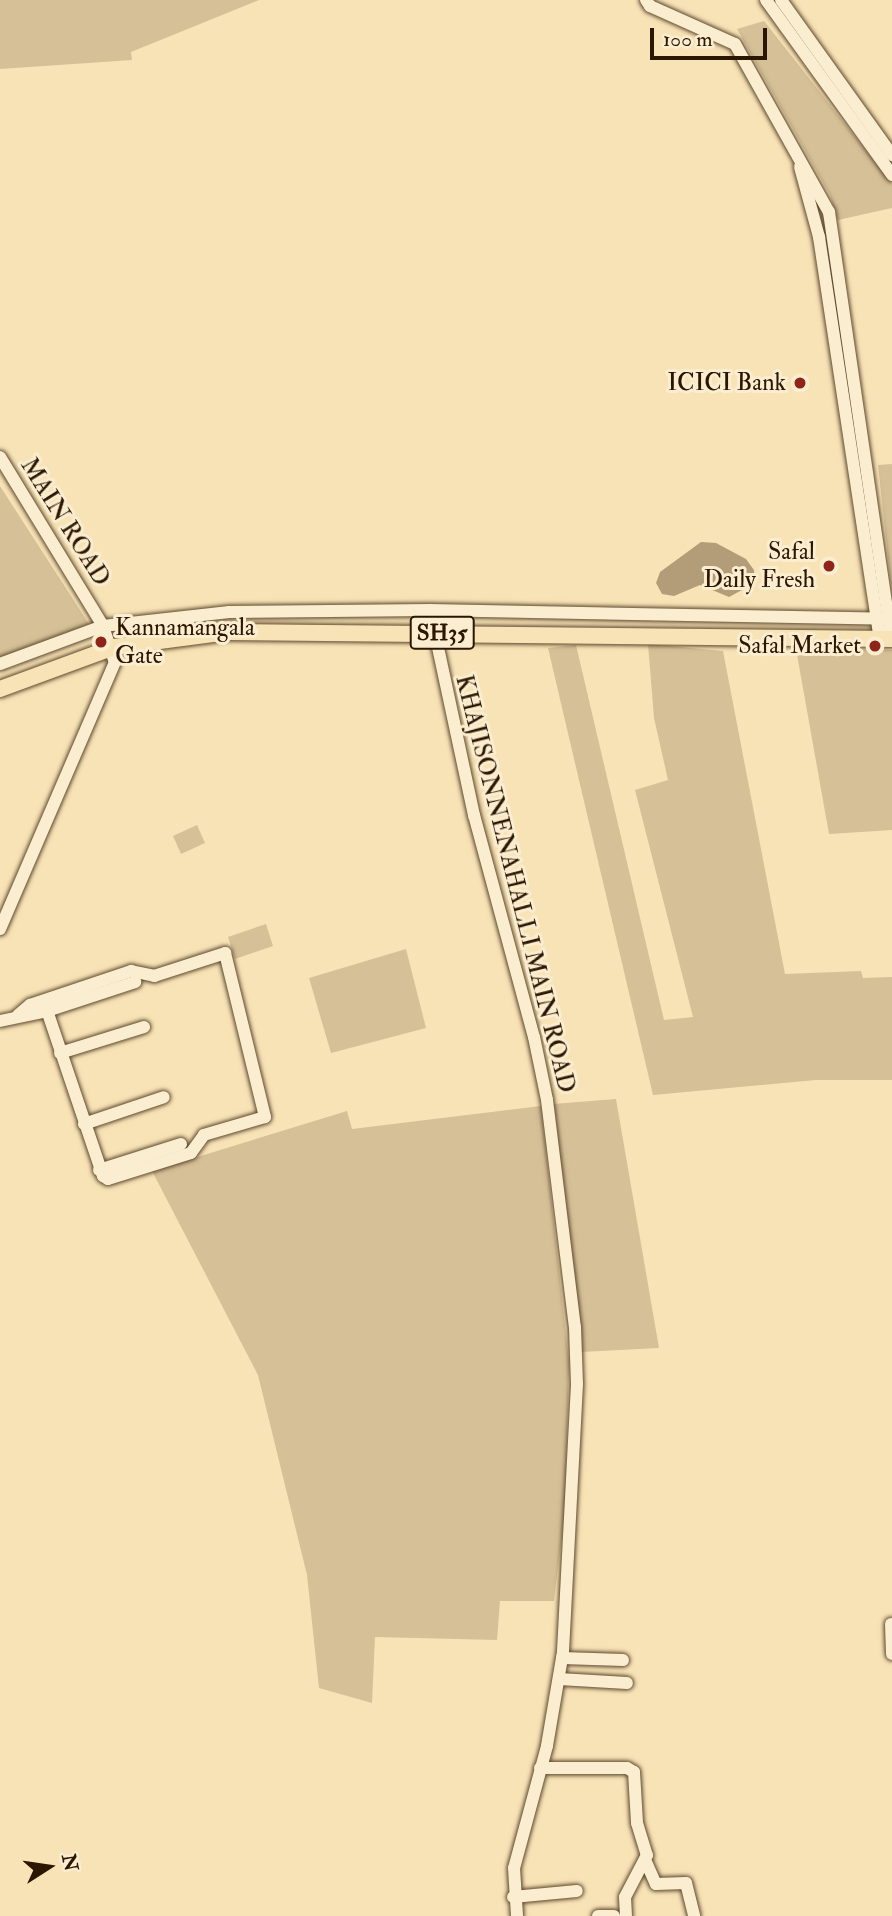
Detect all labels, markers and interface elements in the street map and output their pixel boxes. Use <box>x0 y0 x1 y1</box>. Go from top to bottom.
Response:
scale bar <box>654 14 771 58</box>
text: 100 m <box>663 26 713 53</box>
place label: ICICI Bank <box>668 369 786 397</box>
marker: ICICI Bank <box>792 375 808 391</box>
street label: MAIN ROAD <box>14 453 116 591</box>
place label: Safal Daily Fresh <box>703 538 815 594</box>
marker: Safal Daily Fresh <box>821 558 837 574</box>
place label: Kannamangala Gate <box>115 614 255 670</box>
road number: SH35 <box>409 614 475 652</box>
place label: Safal Market <box>738 632 861 660</box>
marker: Kannamangala Gate <box>93 634 109 650</box>
marker: Safal Market <box>867 638 883 654</box>
street label: KHAJISONNENAHALLI MAIN ROAD <box>449 672 581 1096</box>
north arrow <box>14 1832 84 1902</box>
text: N <box>56 1852 83 1873</box>

